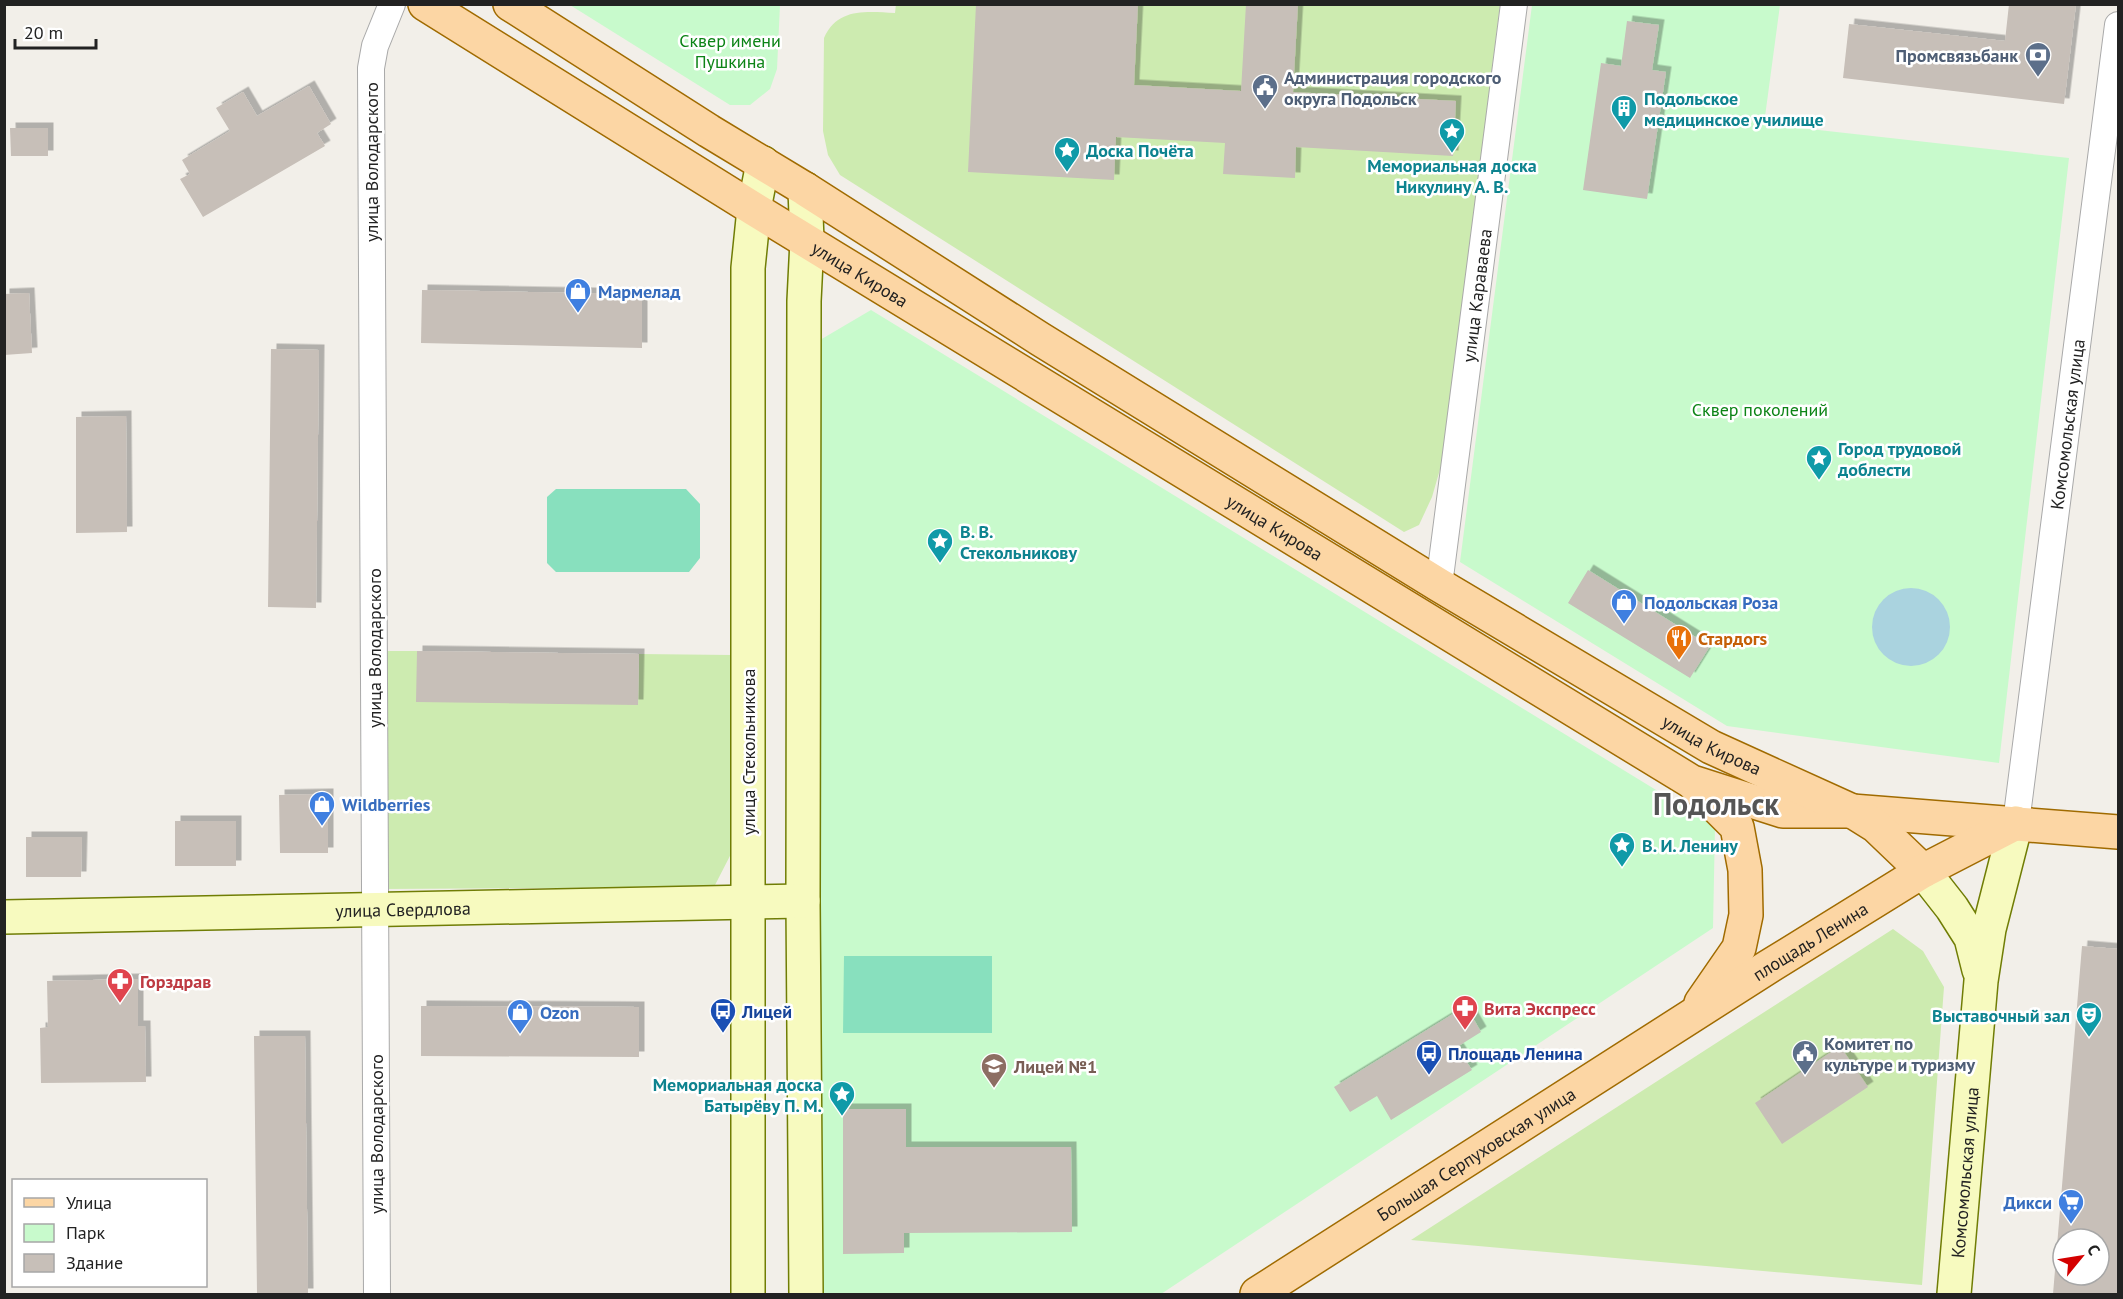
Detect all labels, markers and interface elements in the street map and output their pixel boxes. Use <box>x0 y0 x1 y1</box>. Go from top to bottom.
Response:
scale bar <box>15 12 96 50</box>
text: 20 m <box>24 21 63 44</box>
park label: Сквер имени Пушкина <box>679 29 781 73</box>
bank icon: Промсвязьбанк <box>2023 40 2053 78</box>
place label: Промсвязьбанк <box>1896 44 2018 67</box>
place label: Администрация городского округа Подольск <box>1284 66 1502 110</box>
public building icon: Администрация городского округа Подольск <box>1250 72 1280 110</box>
street label: улица Володарского <box>360 82 383 242</box>
place label: Подольское медицинское училище <box>1644 87 1824 131</box>
building icon: Подольское медицинское училище <box>1609 93 1639 131</box>
place icon: Мемориальная доска Никулину А. В. <box>1437 116 1467 154</box>
place icon: Доска Почёта <box>1052 135 1082 173</box>
place label: Доска Почёта <box>1086 139 1194 162</box>
place label: Мемориальная доска Никулину А. В. <box>1367 154 1537 198</box>
street label: улица Караваева <box>1456 227 1496 363</box>
street label: улица Кирова <box>808 236 913 312</box>
shop icon: Мармелад <box>563 276 593 314</box>
place label: Мармелад <box>598 280 680 303</box>
street label: Комсомольская улица <box>2045 338 2089 511</box>
park label: Сквер поколений <box>1692 398 1828 421</box>
place label: Город трудовой доблести <box>1837 437 1961 481</box>
place icon: Город трудовой доблести <box>1804 443 1834 481</box>
street label: улица Кирова <box>1222 489 1327 565</box>
place label: В. В. Стекольникову <box>960 520 1077 564</box>
place icon: В. В. Стекольникову <box>925 526 955 564</box>
street label: улица Володарского <box>363 568 386 728</box>
shop icon: Подольская Роза <box>1609 587 1639 625</box>
place label: Подольская Роза <box>1644 591 1778 614</box>
restaurant icon: Стардогs <box>1664 623 1694 661</box>
place label: Стардогs <box>1698 627 1768 650</box>
street label: улица Стекольникова <box>737 669 760 835</box>
street label: улица Кирова <box>1658 709 1765 780</box>
district label: Подольск <box>1653 784 1779 823</box>
shop icon: Wildberries <box>307 789 337 827</box>
place label: Wildberries <box>342 793 431 816</box>
place icon: В. И. Ленину <box>1607 830 1637 868</box>
place label: В. И. Ленину <box>1642 834 1738 857</box>
street label: улица Свердлова <box>335 896 471 922</box>
street label: площадь Ленина <box>1748 897 1872 986</box>
pharmacy icon: Горздрав <box>105 966 135 1004</box>
place label: Горздрав <box>140 970 211 993</box>
pharmacy icon: Вита Экспресс <box>1450 993 1480 1031</box>
bus stop icon: Лицeй <box>708 996 738 1034</box>
shop icon: Ozon <box>505 997 535 1035</box>
place label: Вита Экспресс <box>1484 997 1596 1020</box>
place label: Лицeй <box>741 1000 792 1023</box>
theatre icon: Выставочный зал <box>2074 1000 2104 1038</box>
place label: Ozon <box>540 1001 579 1024</box>
place label: Выставочный зал <box>1932 1004 2070 1027</box>
place label: Комитет по культуре и туризму <box>1824 1032 1976 1076</box>
bus stop icon: Площадь Ленина <box>1414 1038 1444 1076</box>
public building icon: Комитет по культуре и туризму <box>1790 1038 1820 1076</box>
place label: Площадь Ленина <box>1448 1042 1583 1065</box>
school or university icon: Лицeй №1 <box>979 1051 1009 1089</box>
street label: улица Володарского <box>365 1054 388 1214</box>
place label: Лицeй №1 <box>1013 1055 1097 1078</box>
place label: Мемориальная доска Батырёву П. М. <box>653 1073 822 1117</box>
place icon: Мемориальная доска Батырёву П. М. <box>827 1079 857 1117</box>
street label: Большая Серпуховская улица <box>1372 1082 1580 1226</box>
street label: Комсомольская улица <box>1946 1086 1983 1259</box>
legend <box>12 1179 207 1287</box>
supermarket icon: Дикси <box>2056 1187 2086 1225</box>
text: Улица <box>66 1191 112 1214</box>
place label: Дикси <box>2004 1191 2052 1214</box>
text: Парк <box>66 1221 106 1244</box>
north arrow <box>2051 1227 2111 1287</box>
text: С <box>2083 1241 2105 1258</box>
text: Здание <box>66 1251 123 1274</box>

